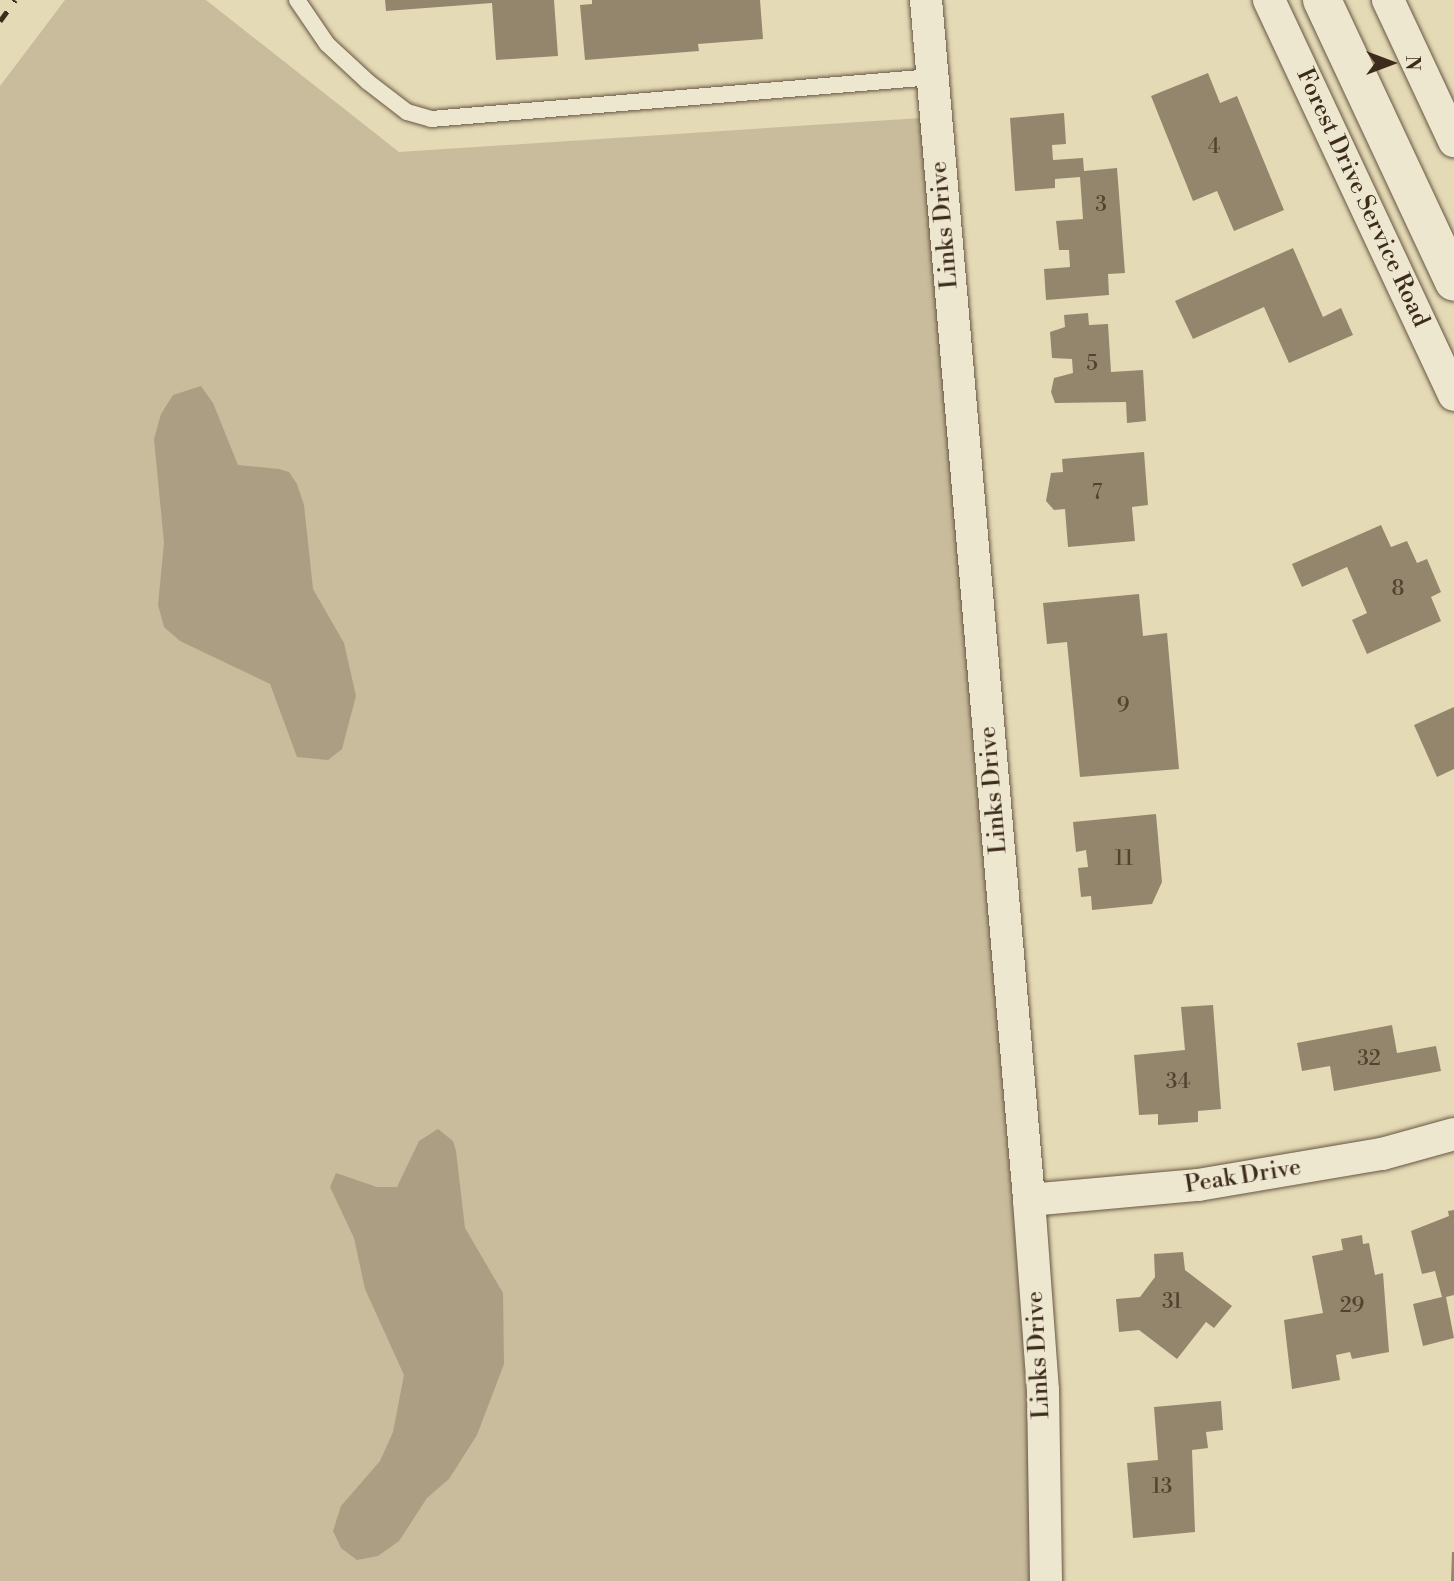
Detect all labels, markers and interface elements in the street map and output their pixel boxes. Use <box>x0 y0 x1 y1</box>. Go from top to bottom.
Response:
north arrow <box>1356 28 1426 98</box>
text: N <box>1400 55 1424 71</box>
street label: Forest Drive Service Road <box>1289 64 1435 332</box>
house number: 4 <box>1208 134 1220 160</box>
street label: Links Drive <box>925 160 965 290</box>
house number: 3 <box>1095 192 1107 218</box>
house number: 5 <box>1086 351 1098 377</box>
house number: 7 <box>1092 480 1102 506</box>
house number: 8 <box>1392 576 1404 602</box>
house number: 9 <box>1117 693 1129 719</box>
street label: Links Drive <box>974 725 1014 855</box>
house number: 11 <box>1115 846 1133 872</box>
house number: 32 <box>1357 1046 1381 1072</box>
house number: 34 <box>1166 1069 1190 1095</box>
street label: Peak Drive <box>1183 1154 1303 1200</box>
house number: 31 <box>1162 1289 1182 1315</box>
street label: Links Drive <box>1021 1290 1057 1420</box>
house number: 29 <box>1340 1293 1364 1319</box>
house number: 13 <box>1152 1474 1172 1500</box>

